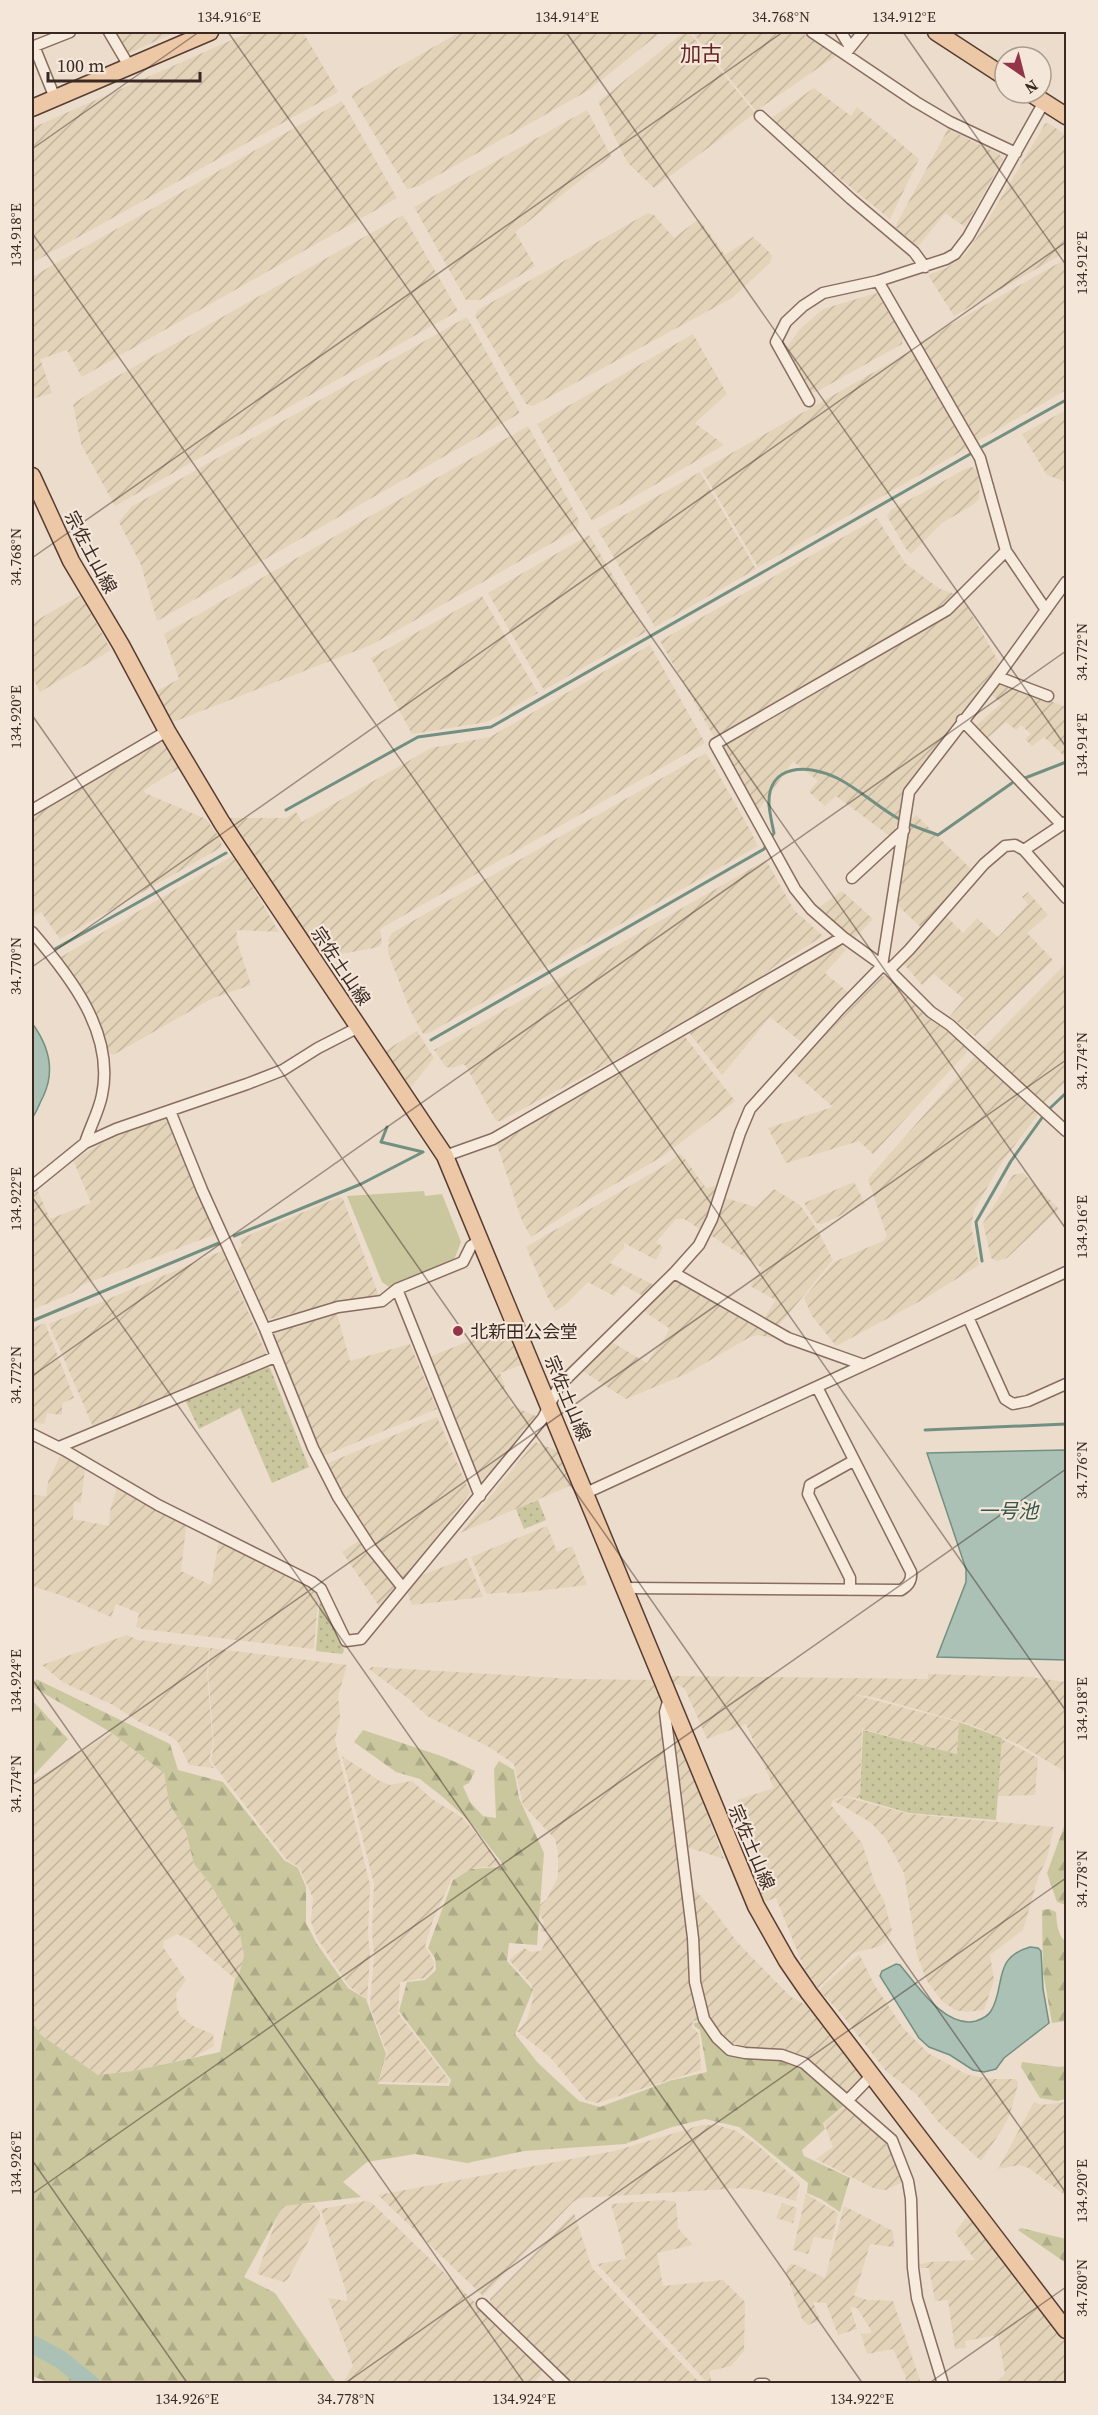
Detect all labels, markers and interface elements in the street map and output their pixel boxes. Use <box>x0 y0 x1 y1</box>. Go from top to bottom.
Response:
text: 134.916°E <box>197 6 261 27</box>
text: 134.914°E <box>535 6 599 27</box>
text: 34.768°N <box>752 6 810 27</box>
text: 134.912°E <box>872 6 936 27</box>
district label: 加古 <box>680 39 722 68</box>
scale bar <box>48 45 200 83</box>
north arrow <box>993 45 1053 105</box>
text: 100 m <box>57 53 104 78</box>
text: N <box>1020 75 1043 100</box>
text: 134.918°E <box>5 203 26 267</box>
text: 134.912°E <box>1071 231 1092 295</box>
street label: 宗佐土山線 <box>59 506 123 598</box>
text: 34.768°N <box>5 528 26 586</box>
text: 34.772°N <box>1071 623 1092 681</box>
text: 134.920°E <box>5 685 26 749</box>
text: 134.914°E <box>1071 713 1092 777</box>
street label: 宗佐土山線 <box>305 922 377 1010</box>
text: 34.770°N <box>5 937 26 995</box>
text: 34.774°N <box>1071 1032 1092 1090</box>
text: 134.922°E <box>5 1167 26 1231</box>
text: 134.916°E <box>1071 1195 1092 1259</box>
place label: 北新田公会堂 <box>470 1319 578 1344</box>
marker: 北新田公会堂 <box>451 1324 465 1338</box>
text: 34.772°N <box>5 1346 26 1404</box>
street label: 宗佐土山線 <box>539 1352 597 1444</box>
text: 34.776°N <box>1071 1441 1092 1499</box>
water label: 一号池 <box>978 1497 1040 1525</box>
text: 134.924°E <box>5 1649 26 1713</box>
text: 134.918°E <box>1071 1677 1092 1741</box>
text: 34.774°N <box>5 1755 26 1813</box>
street label: 宗佐土山線 <box>723 1801 781 1893</box>
text: 34.778°N <box>1071 1850 1092 1908</box>
text: 134.926°E <box>5 2131 26 2195</box>
text: 134.920°E <box>1071 2159 1092 2223</box>
text: 34.780°N <box>1071 2259 1092 2317</box>
text: 134.926°E <box>155 2388 219 2409</box>
text: 34.778°N <box>317 2388 375 2409</box>
text: 134.924°E <box>492 2388 556 2409</box>
text: 134.922°E <box>830 2388 894 2409</box>

